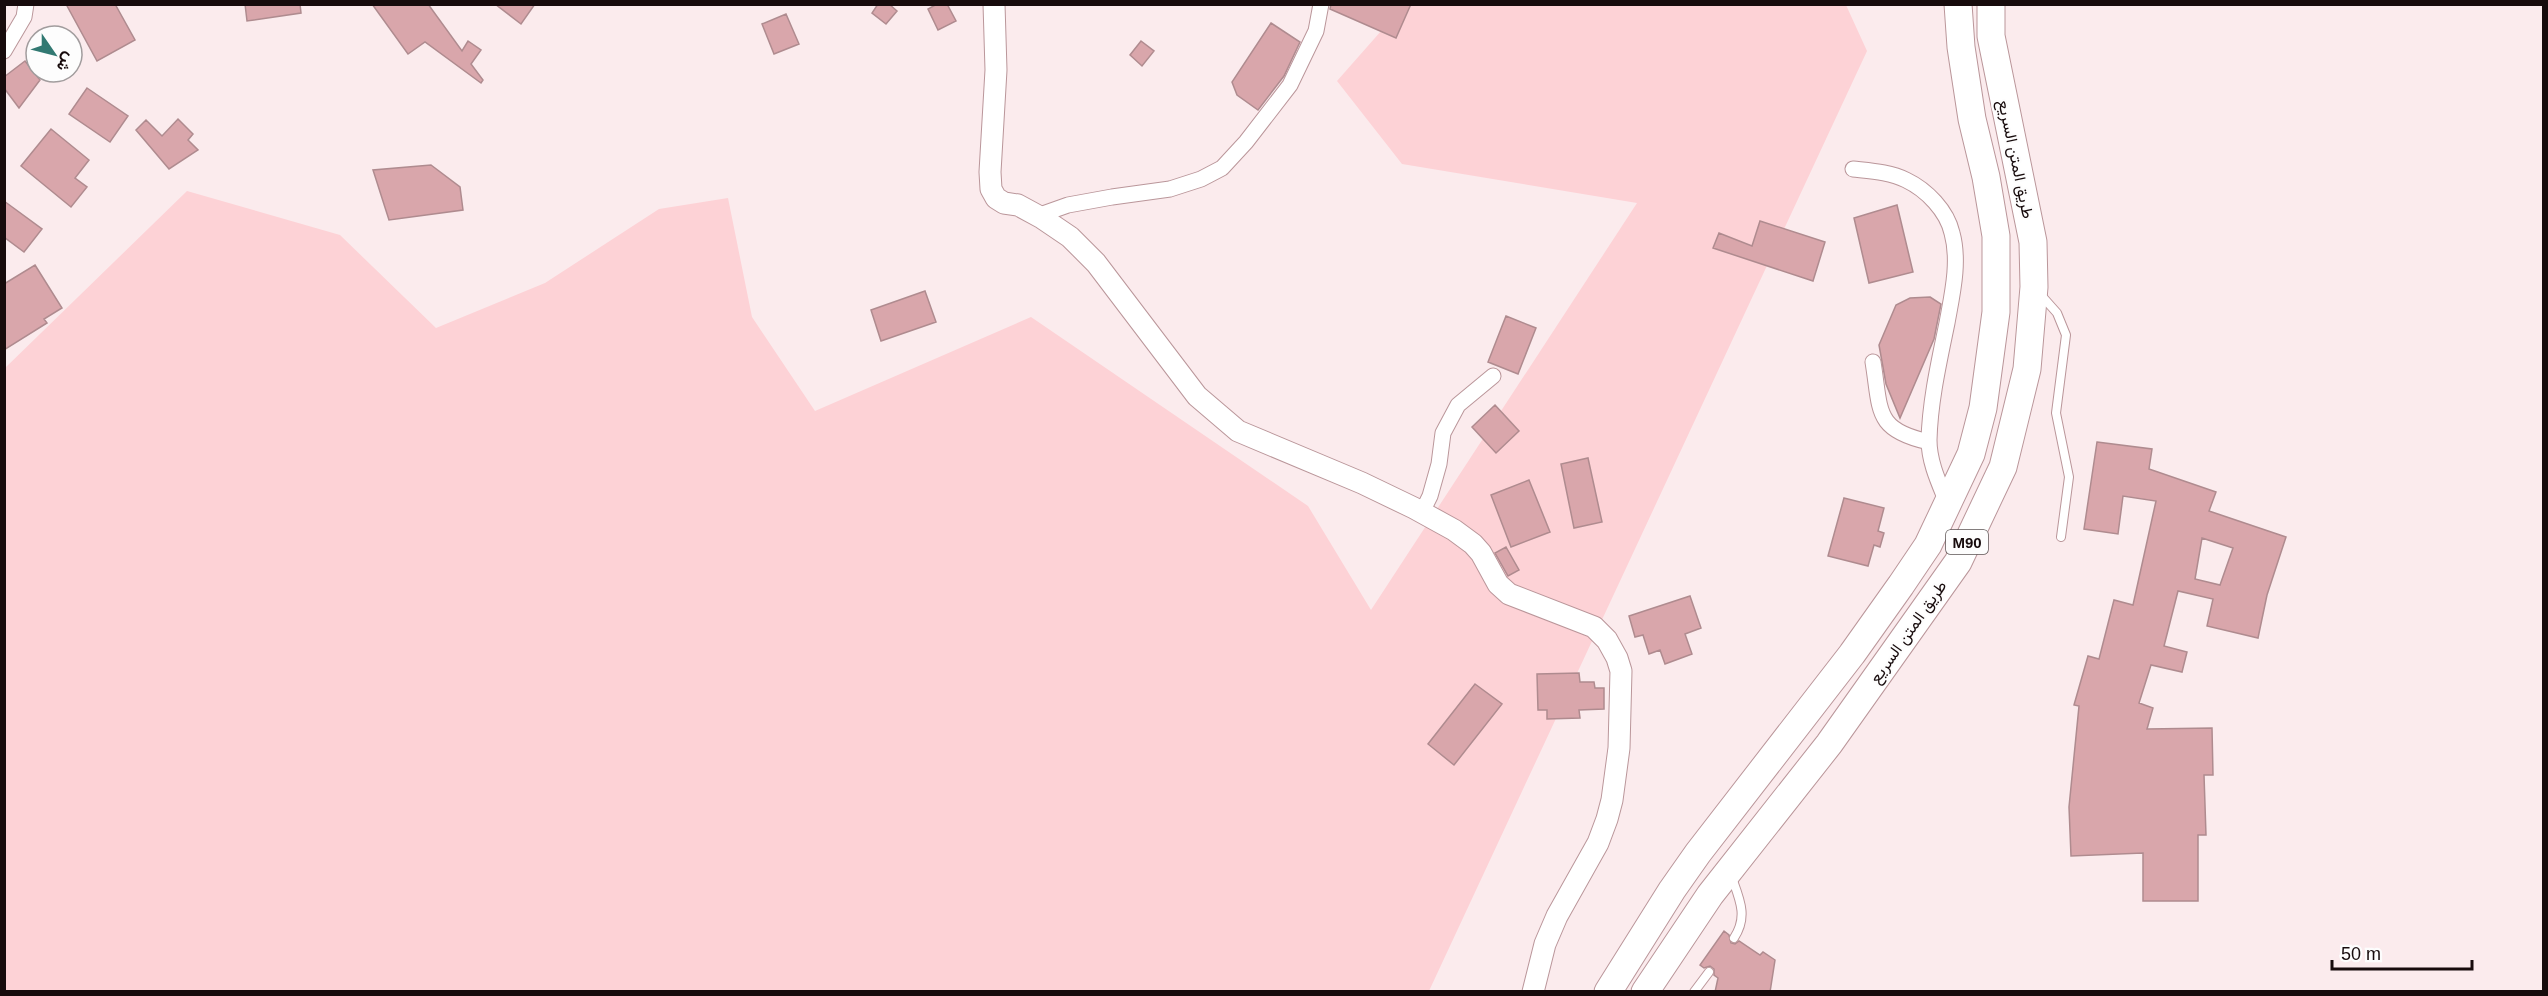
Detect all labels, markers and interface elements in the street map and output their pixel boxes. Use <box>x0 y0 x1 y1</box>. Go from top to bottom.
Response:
north arrow <box>24 24 84 84</box>
text: ش <box>53 49 78 75</box>
street label: طريق المتن السريع <box>1992 98 2037 221</box>
road number: M90 <box>1946 530 1988 554</box>
street label: طريق المتن السريع <box>1866 578 1952 688</box>
scale bar <box>2332 933 2472 971</box>
text: 50 m <box>2341 944 2381 964</box>

